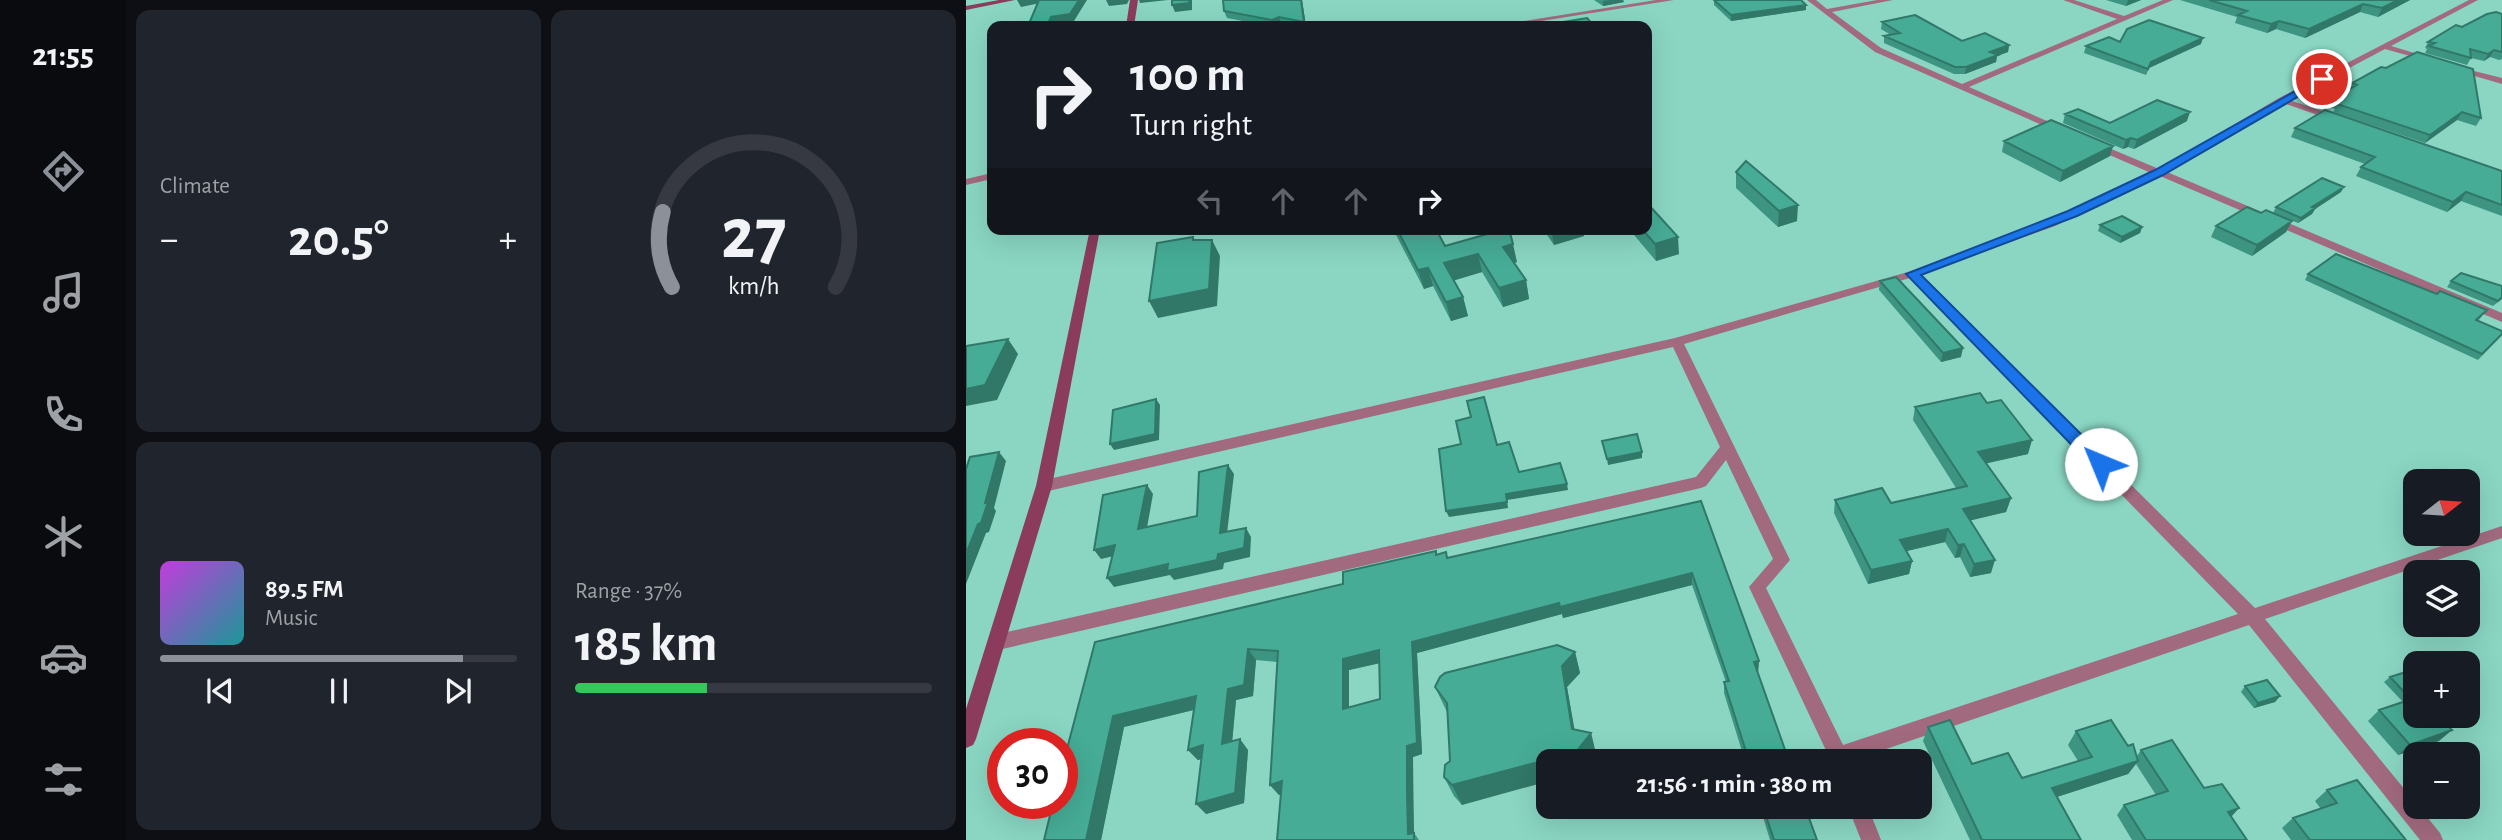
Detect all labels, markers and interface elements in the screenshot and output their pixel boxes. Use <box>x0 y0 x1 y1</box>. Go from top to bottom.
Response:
text: 21:55 <box>32 39 94 71</box>
icon: right <box>1015 49 1106 140</box>
pin <box>2292 49 2352 109</box>
text: 100 m <box>1130 51 1246 100</box>
icon: arrive <box>2303 60 2341 98</box>
text: Turn right <box>1130 109 1252 141</box>
icon: directions <box>39 147 88 196</box>
text: Climate <box>160 175 230 198</box>
icon: left <box>1191 182 1229 220</box>
icon: ahead <box>1264 182 1302 220</box>
icon: ahead <box>1337 182 1375 220</box>
icon: right <box>1410 182 1448 220</box>
text: 27 <box>721 199 786 272</box>
text: 20.5° <box>288 213 389 265</box>
text: − <box>160 221 178 259</box>
text: + <box>499 221 517 259</box>
icon: music <box>39 268 88 317</box>
text: km/h <box>728 274 779 299</box>
icon: phone <box>39 390 88 439</box>
position arrow <box>2064 427 2138 501</box>
north arrow <box>2403 469 2480 546</box>
map controls <box>2403 469 2480 819</box>
icon: climate <box>39 512 88 561</box>
button: layers <box>2403 560 2480 637</box>
text: 89.5 FM <box>265 576 344 602</box>
text: Range · 37% <box>575 580 682 603</box>
text: Music <box>265 607 317 630</box>
text: 185 km <box>575 618 717 670</box>
icon: car <box>39 633 88 682</box>
button: + <box>2403 651 2480 728</box>
icon: previous <box>201 672 239 710</box>
icon: pause <box>320 672 358 710</box>
icon: next <box>439 672 477 710</box>
speed limit sign: 30 <box>987 728 1078 819</box>
button: − <box>2403 742 2480 819</box>
icon: filters <box>39 755 88 804</box>
text: 21:56 · 1 min · 380 m <box>1636 771 1832 797</box>

